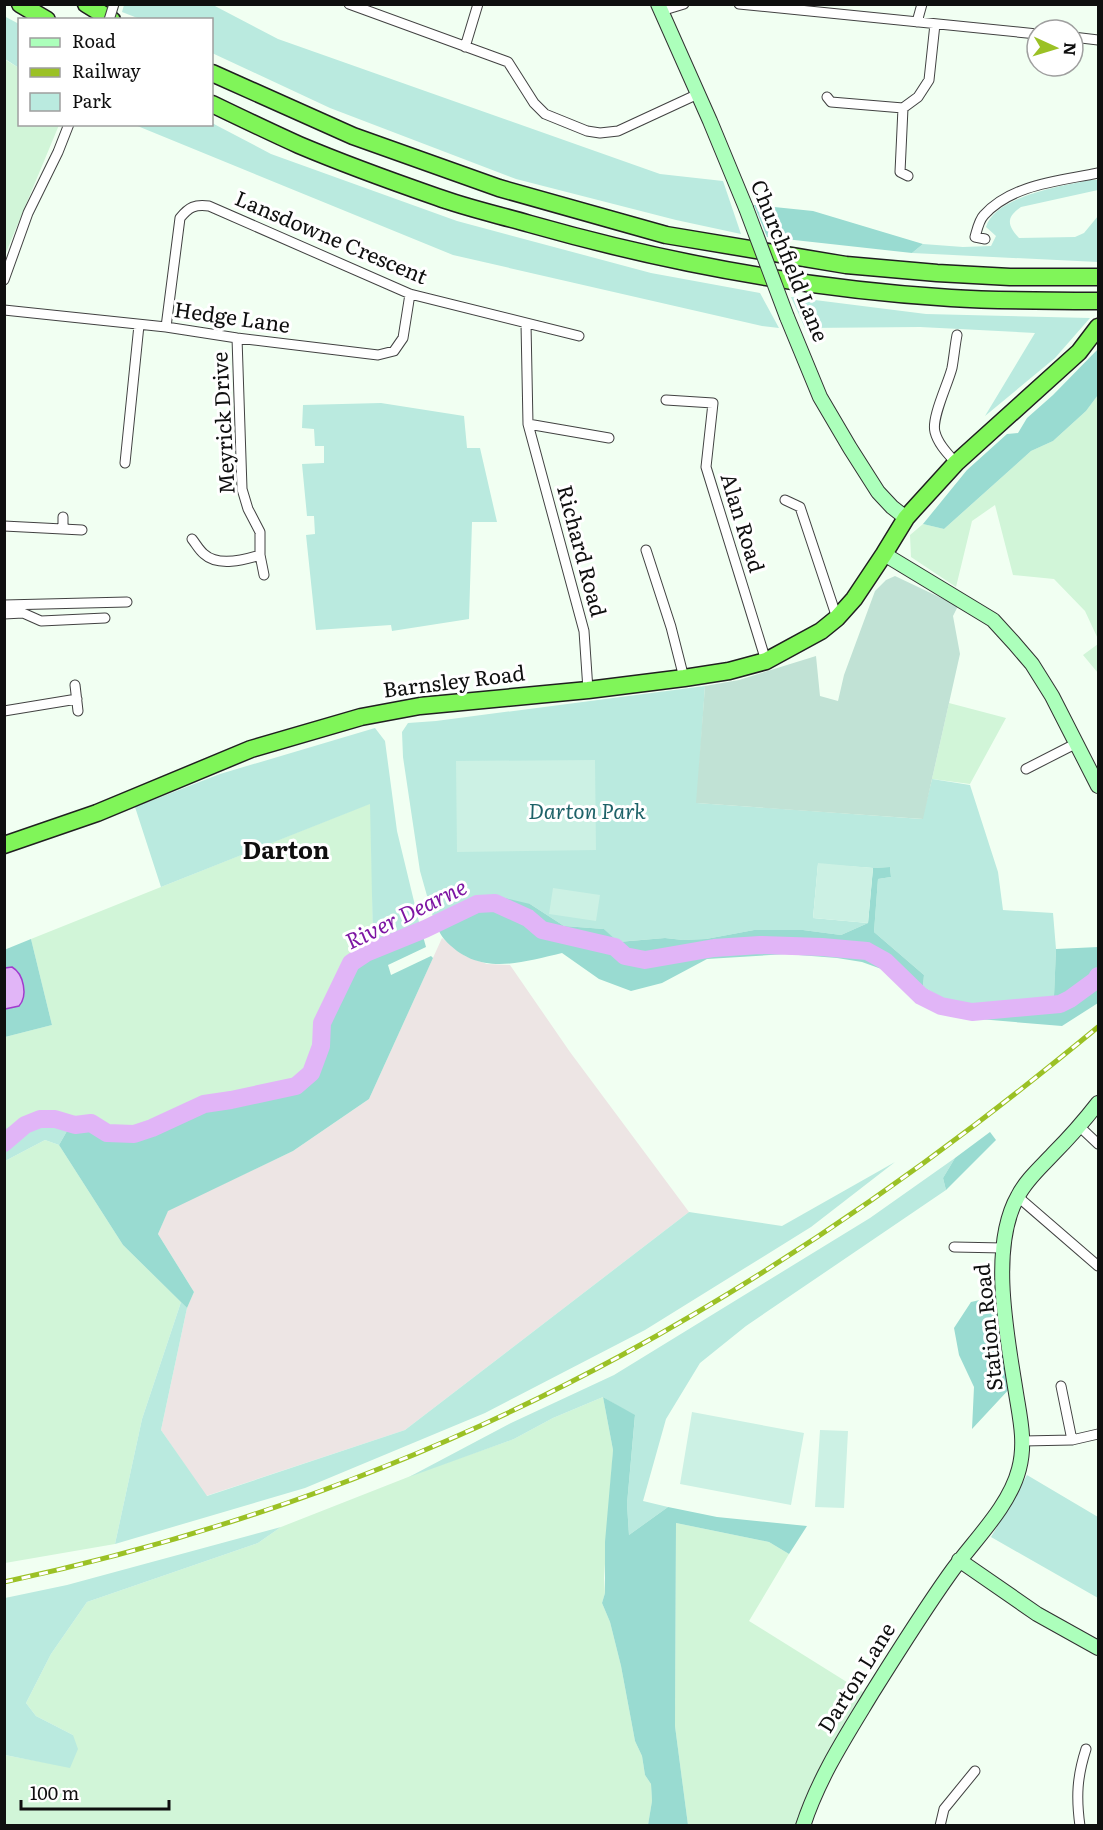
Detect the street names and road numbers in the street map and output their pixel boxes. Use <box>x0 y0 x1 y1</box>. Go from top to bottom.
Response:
street label: Churchfield Lane <box>745 174 838 346</box>
street label: Lansdowne Crescent <box>231 181 434 291</box>
street label: Hedge Lane <box>172 292 292 339</box>
street label: Meyrick Drive <box>202 351 241 495</box>
street label: Alan Road <box>715 469 774 576</box>
street label: Richard Road <box>551 481 616 620</box>
street label: Barnsley Road <box>381 655 527 704</box>
street label: Station Road <box>964 1262 1009 1392</box>
street label: Darton Lane <box>809 1615 901 1738</box>

